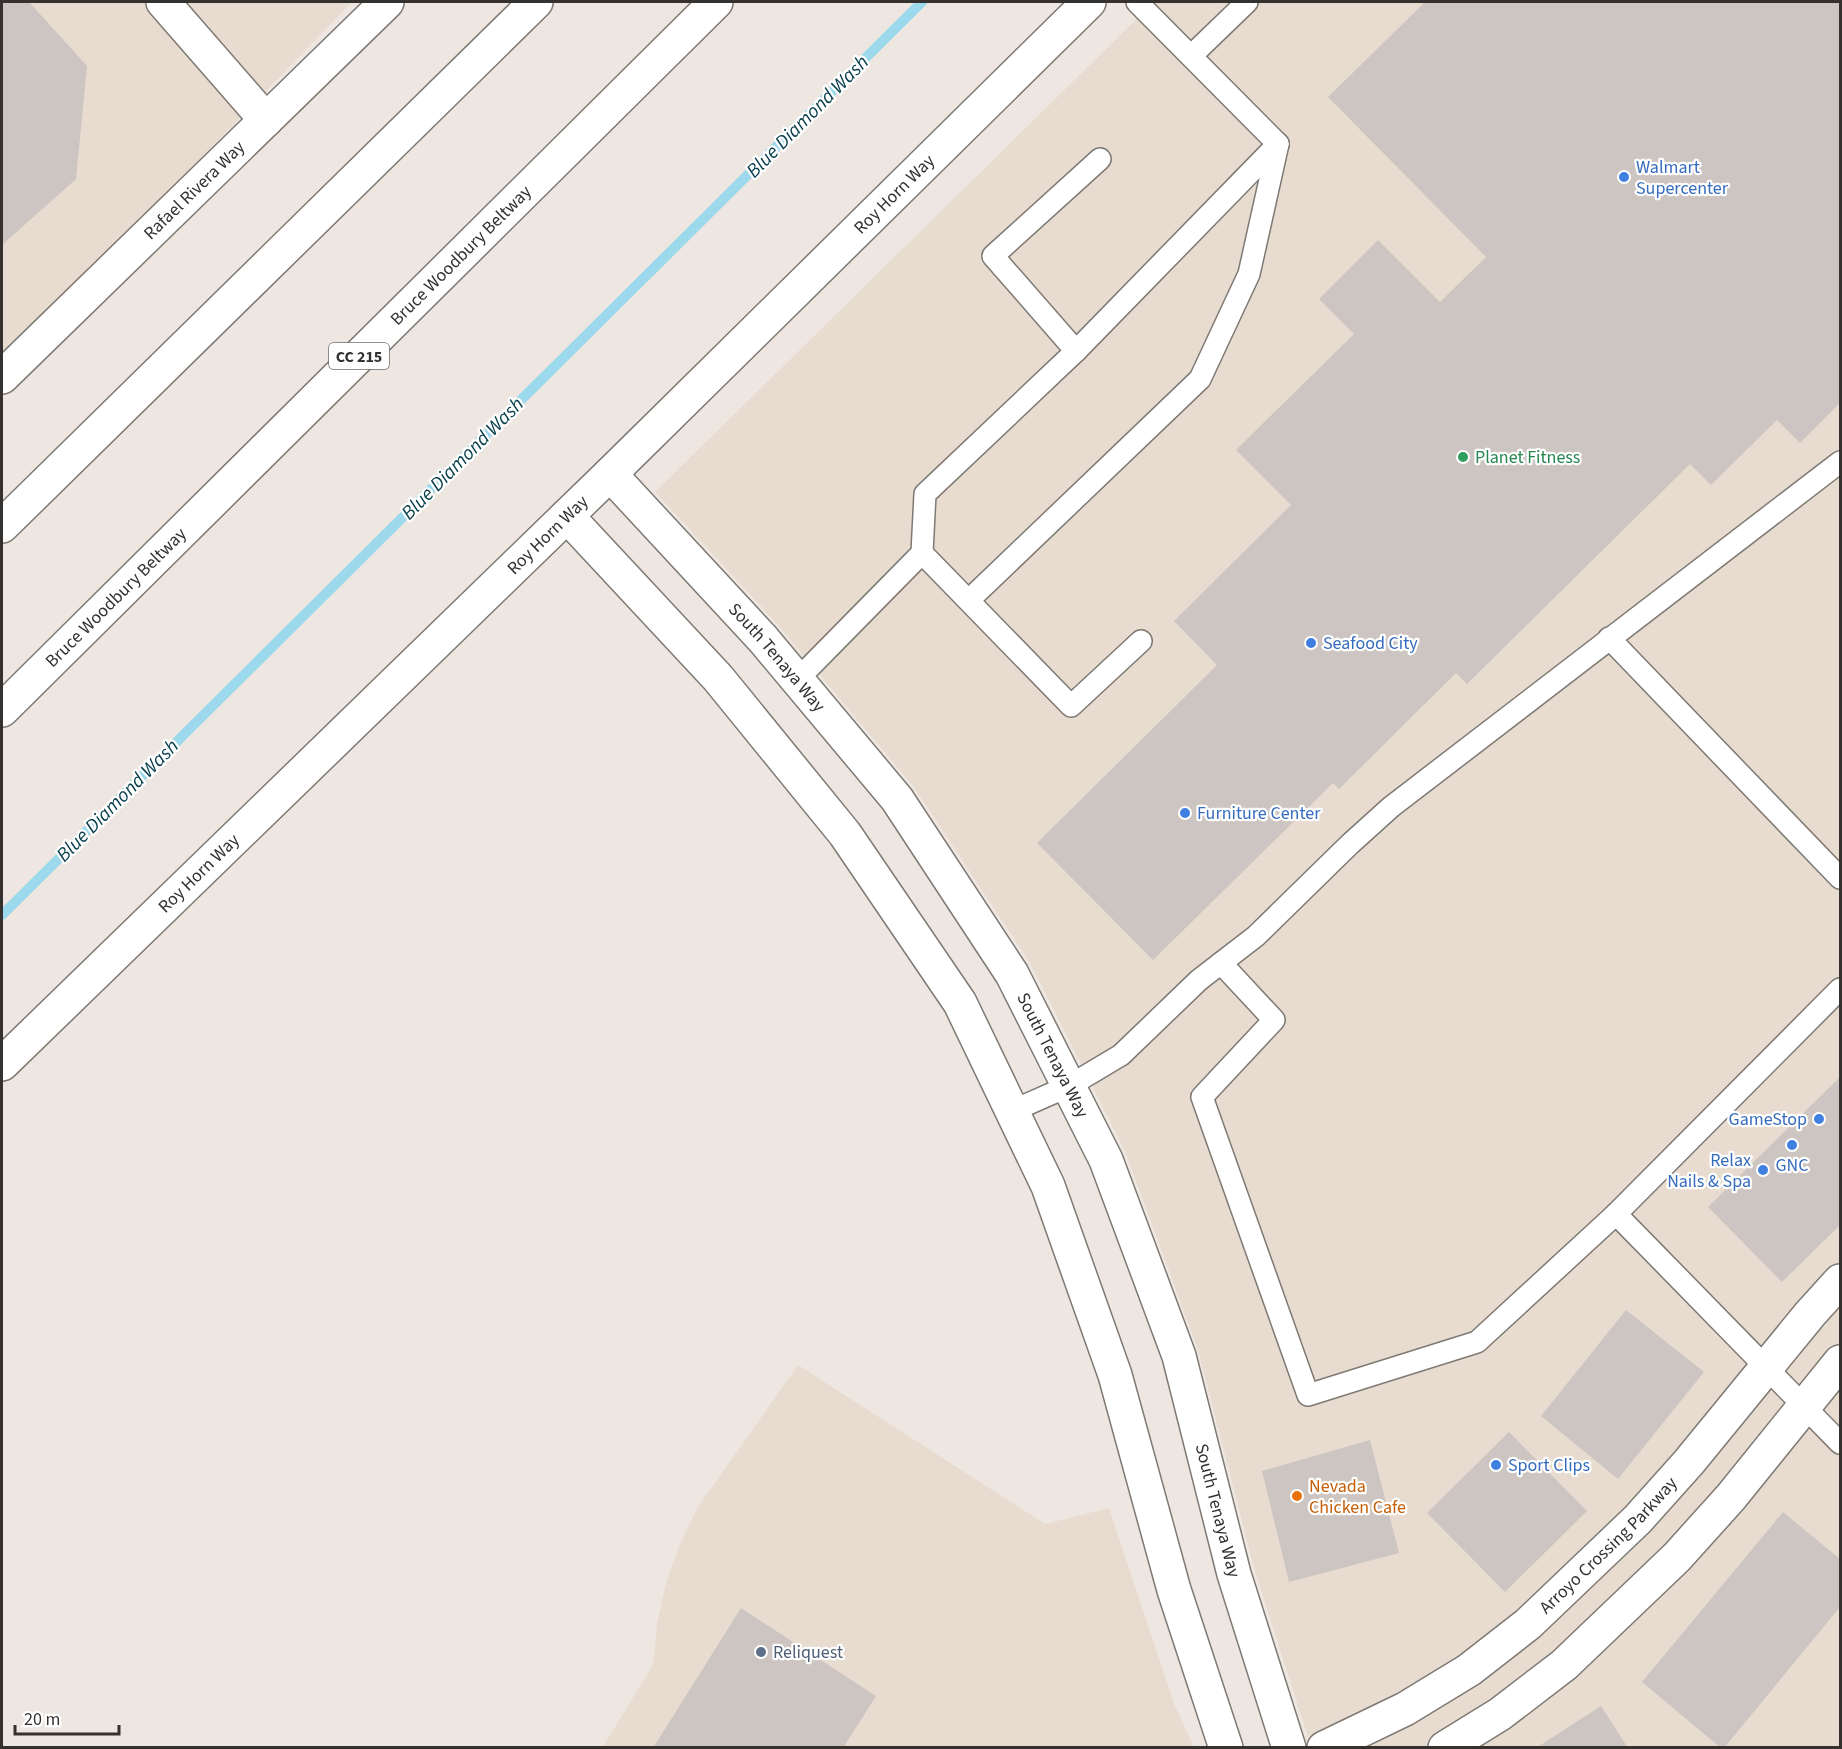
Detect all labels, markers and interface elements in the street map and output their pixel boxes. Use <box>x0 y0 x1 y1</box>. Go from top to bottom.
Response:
water label: Blue Diamond Wash <box>740 49 875 184</box>
street label: Rafael Rivera Way <box>138 135 251 245</box>
street label: Roy Horn Way <box>848 149 941 240</box>
place label: Walmart Supercenter <box>1636 155 1729 201</box>
marker: Walmart Supercenter <box>1617 170 1631 184</box>
street label: Bruce Woodbury Beltway <box>385 179 538 331</box>
road number: CC 215 <box>329 343 389 369</box>
water label: Blue Diamond Wash <box>395 391 530 526</box>
place label: Planet Fitness <box>1475 445 1580 470</box>
marker: Planet Fitness <box>1456 450 1470 464</box>
street label: Roy Horn Way <box>502 489 594 580</box>
street label: Bruce Woodbury Beltway <box>40 522 193 673</box>
street label: South Tenaya Way <box>722 597 831 718</box>
place label: Seafood City <box>1323 631 1418 656</box>
marker: Seafood City <box>1304 636 1318 650</box>
water label: Blue Diamond Wash <box>50 733 185 868</box>
place label: Furniture Center <box>1197 801 1321 826</box>
marker: Furniture Center <box>1178 806 1192 820</box>
street label: Roy Horn Way <box>153 828 246 919</box>
street label: South Tenaya Way <box>1010 989 1095 1123</box>
place label: GameStop <box>1729 1107 1807 1132</box>
marker: GameStop <box>1812 1112 1826 1126</box>
marker: GNC <box>1785 1138 1799 1152</box>
place label: Relax Nails & Spa <box>1667 1148 1751 1194</box>
place label: GNC <box>1775 1153 1809 1178</box>
marker: Relax Nails & Spa <box>1756 1163 1770 1177</box>
street label: South Tenaya Way <box>1189 1441 1247 1581</box>
place label: Sport Clips <box>1508 1453 1590 1478</box>
marker: Sport Clips <box>1489 1458 1503 1472</box>
street label: Arroyo Crossing Parkway <box>1534 1471 1683 1620</box>
place label: Nevada Chicken Cafe <box>1309 1474 1406 1520</box>
marker: Nevada Chicken Cafe <box>1290 1489 1304 1503</box>
place label: Reliquest <box>773 1640 843 1665</box>
marker: Reliquest <box>754 1645 768 1659</box>
scale bar <box>15 1698 118 1736</box>
text: 20 m <box>24 1707 60 1732</box>

